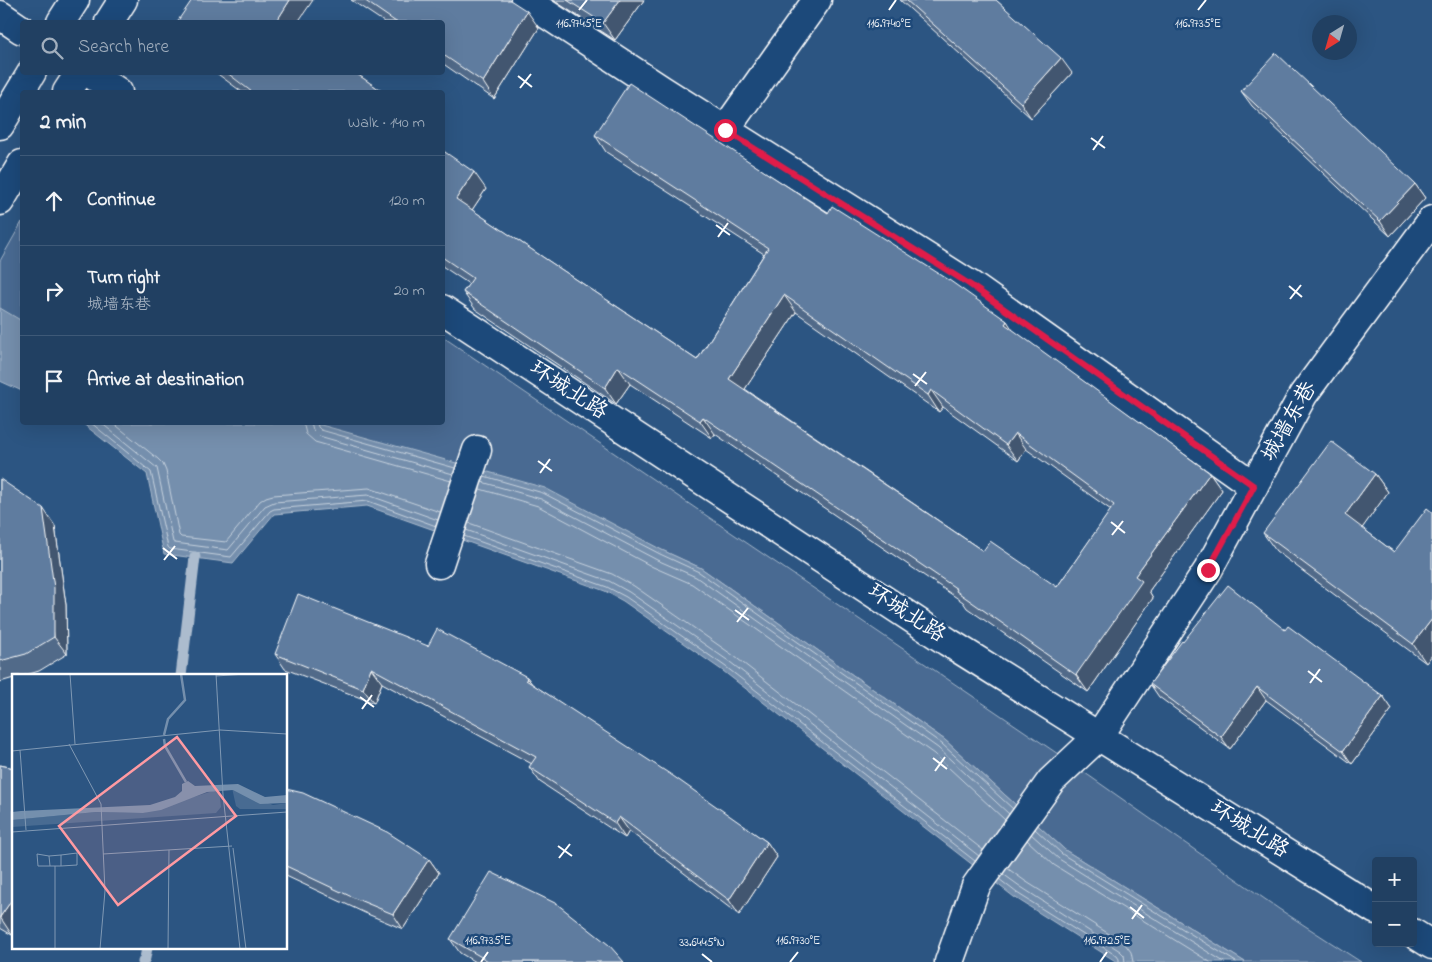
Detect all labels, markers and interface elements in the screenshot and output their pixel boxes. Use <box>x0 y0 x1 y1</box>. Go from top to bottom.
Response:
text: 116.9745°E <box>556 15 602 33</box>
text: 116.9740°E <box>867 15 911 33</box>
text: 116.9735°E <box>1175 15 1221 33</box>
north arrow <box>1312 15 1357 60</box>
search box <box>20 20 445 75</box>
icon: search <box>38 34 66 62</box>
text: Search here <box>78 34 169 61</box>
text: 2 min <box>40 108 86 138</box>
text: Walk · 140 m <box>348 111 425 135</box>
route start <box>714 119 737 142</box>
icon: ahead <box>40 187 68 215</box>
text: Continue <box>87 187 155 214</box>
text: 120 m <box>389 189 425 213</box>
text: Turn right <box>87 265 160 292</box>
icon: right <box>40 277 68 305</box>
text: 20 m <box>394 279 425 303</box>
text: 城墙东巷 <box>87 293 151 317</box>
street label: 环城北路 <box>522 354 614 428</box>
icon: arrive <box>40 367 68 395</box>
text: Arrive at destination <box>87 367 244 394</box>
street label: 城墙东巷 <box>1254 376 1326 468</box>
route end <box>1197 559 1220 582</box>
street label: 环城北路 <box>860 577 952 651</box>
inset map <box>12 674 288 950</box>
street label: 环城北路 <box>1203 793 1295 867</box>
map controls <box>1372 857 1417 947</box>
button: + <box>1372 857 1417 902</box>
button: − <box>1372 902 1417 947</box>
text: 116.9735°E <box>465 932 511 950</box>
text: 116.9730°E <box>776 932 820 950</box>
text: 116.9725°E <box>1083 932 1131 950</box>
text: 33.6445°N <box>679 934 725 952</box>

